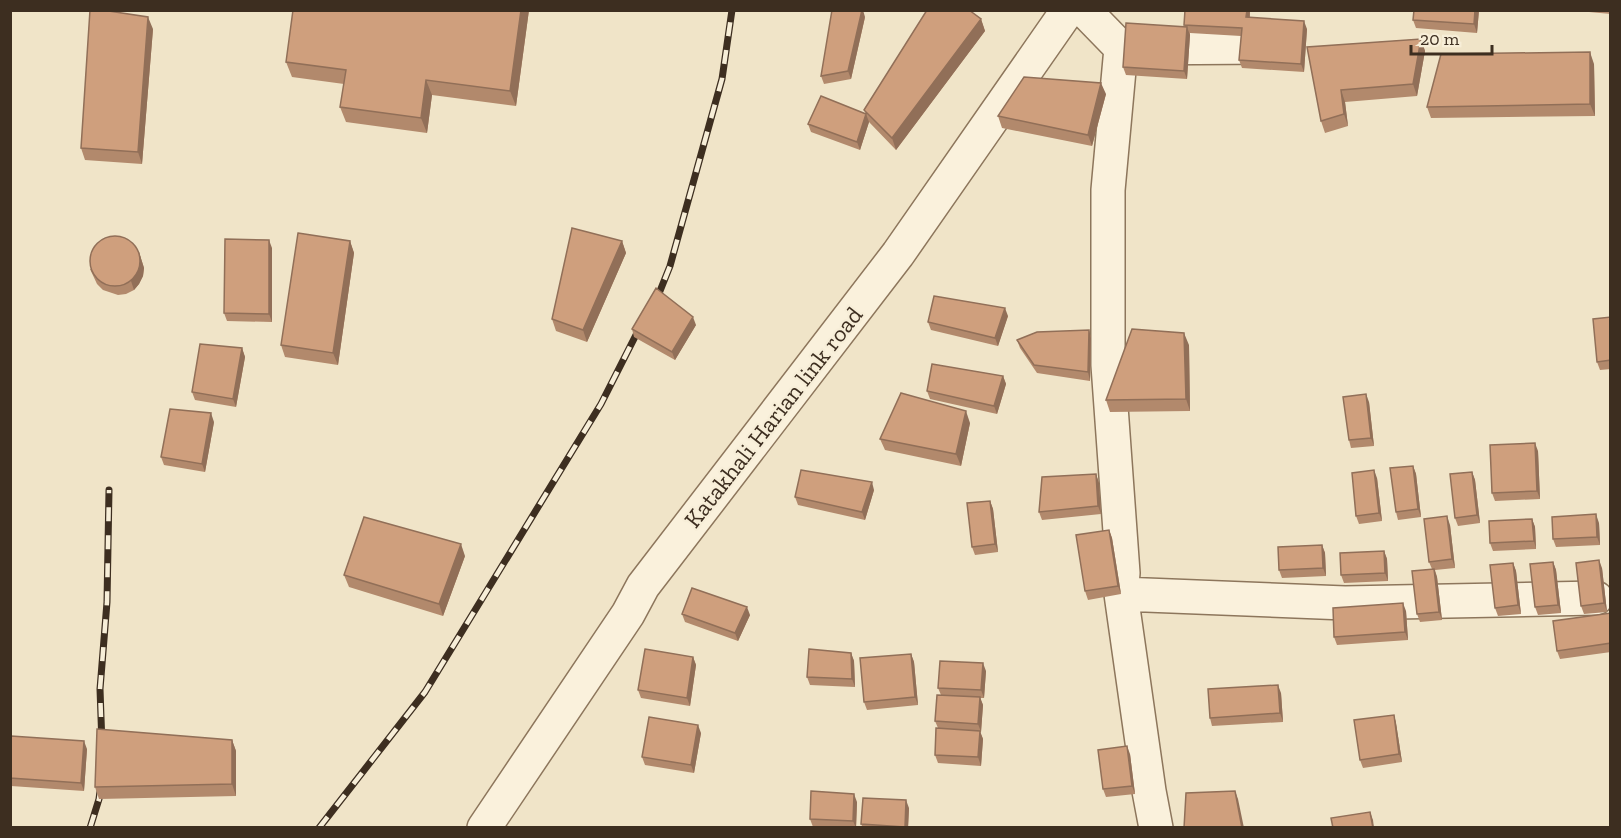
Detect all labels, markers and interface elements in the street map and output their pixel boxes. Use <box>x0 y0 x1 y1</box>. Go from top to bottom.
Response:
scale bar <box>1411 18 1492 56</box>
text: 20 m <box>1420 28 1460 50</box>
street label: Katakhali Harian link road <box>678 301 868 533</box>

